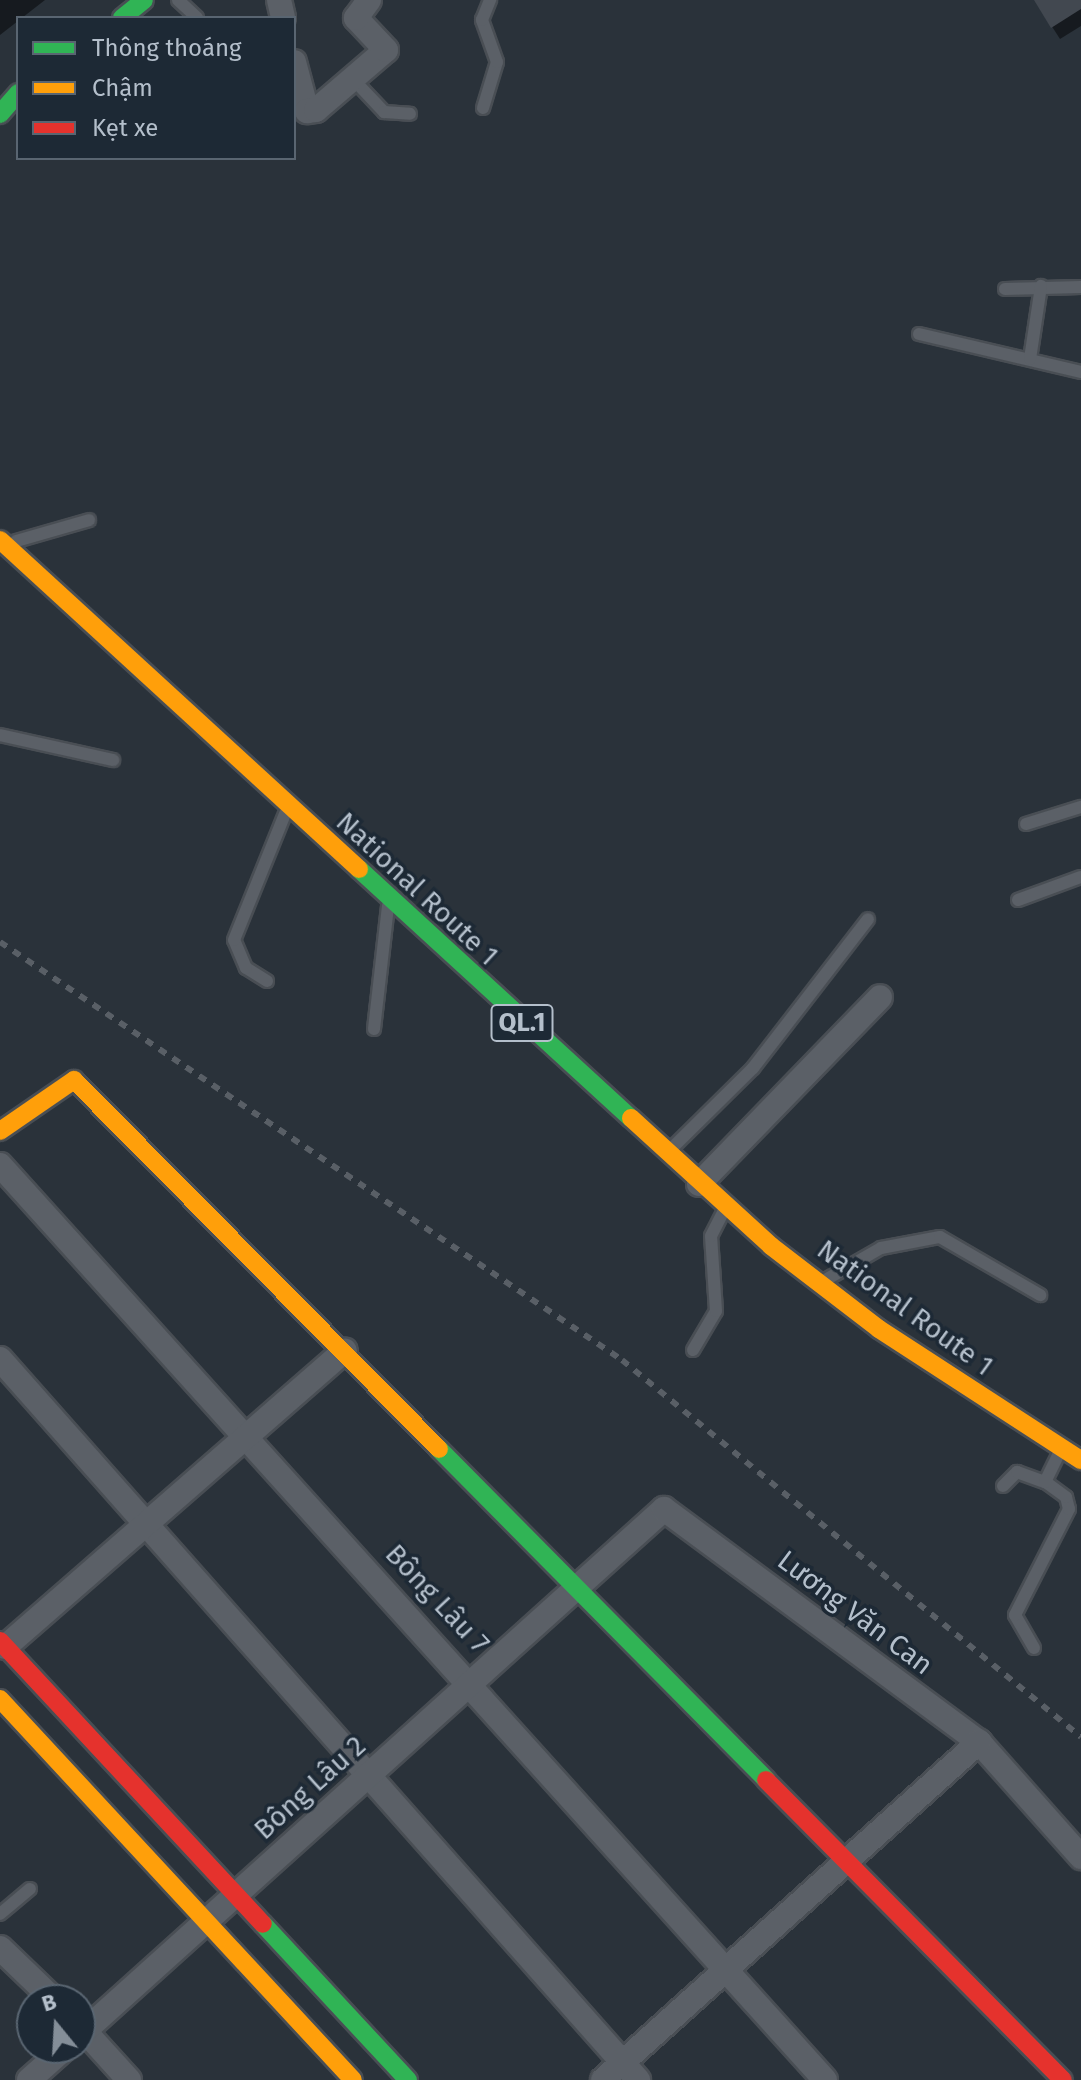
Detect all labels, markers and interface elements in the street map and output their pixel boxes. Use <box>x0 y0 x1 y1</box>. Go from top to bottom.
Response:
legend <box>16 16 296 160</box>
text: Thông thoáng <box>92 34 242 62</box>
text: Chậm <box>92 74 153 102</box>
text: Kẹt xe <box>92 114 158 142</box>
street label: National Route 1 <box>329 805 505 973</box>
road number: QL.1 <box>490 1001 554 1045</box>
street label: National Route 1 <box>810 1233 1000 1383</box>
street label: Bông Lâu 7 <box>378 1538 496 1660</box>
street label: Lương Văn Can <box>771 1544 939 1682</box>
street label: Bông Lâu 2 <box>247 1729 373 1847</box>
north arrow <box>16 1984 96 2064</box>
text: B <box>38 1988 60 2018</box>

